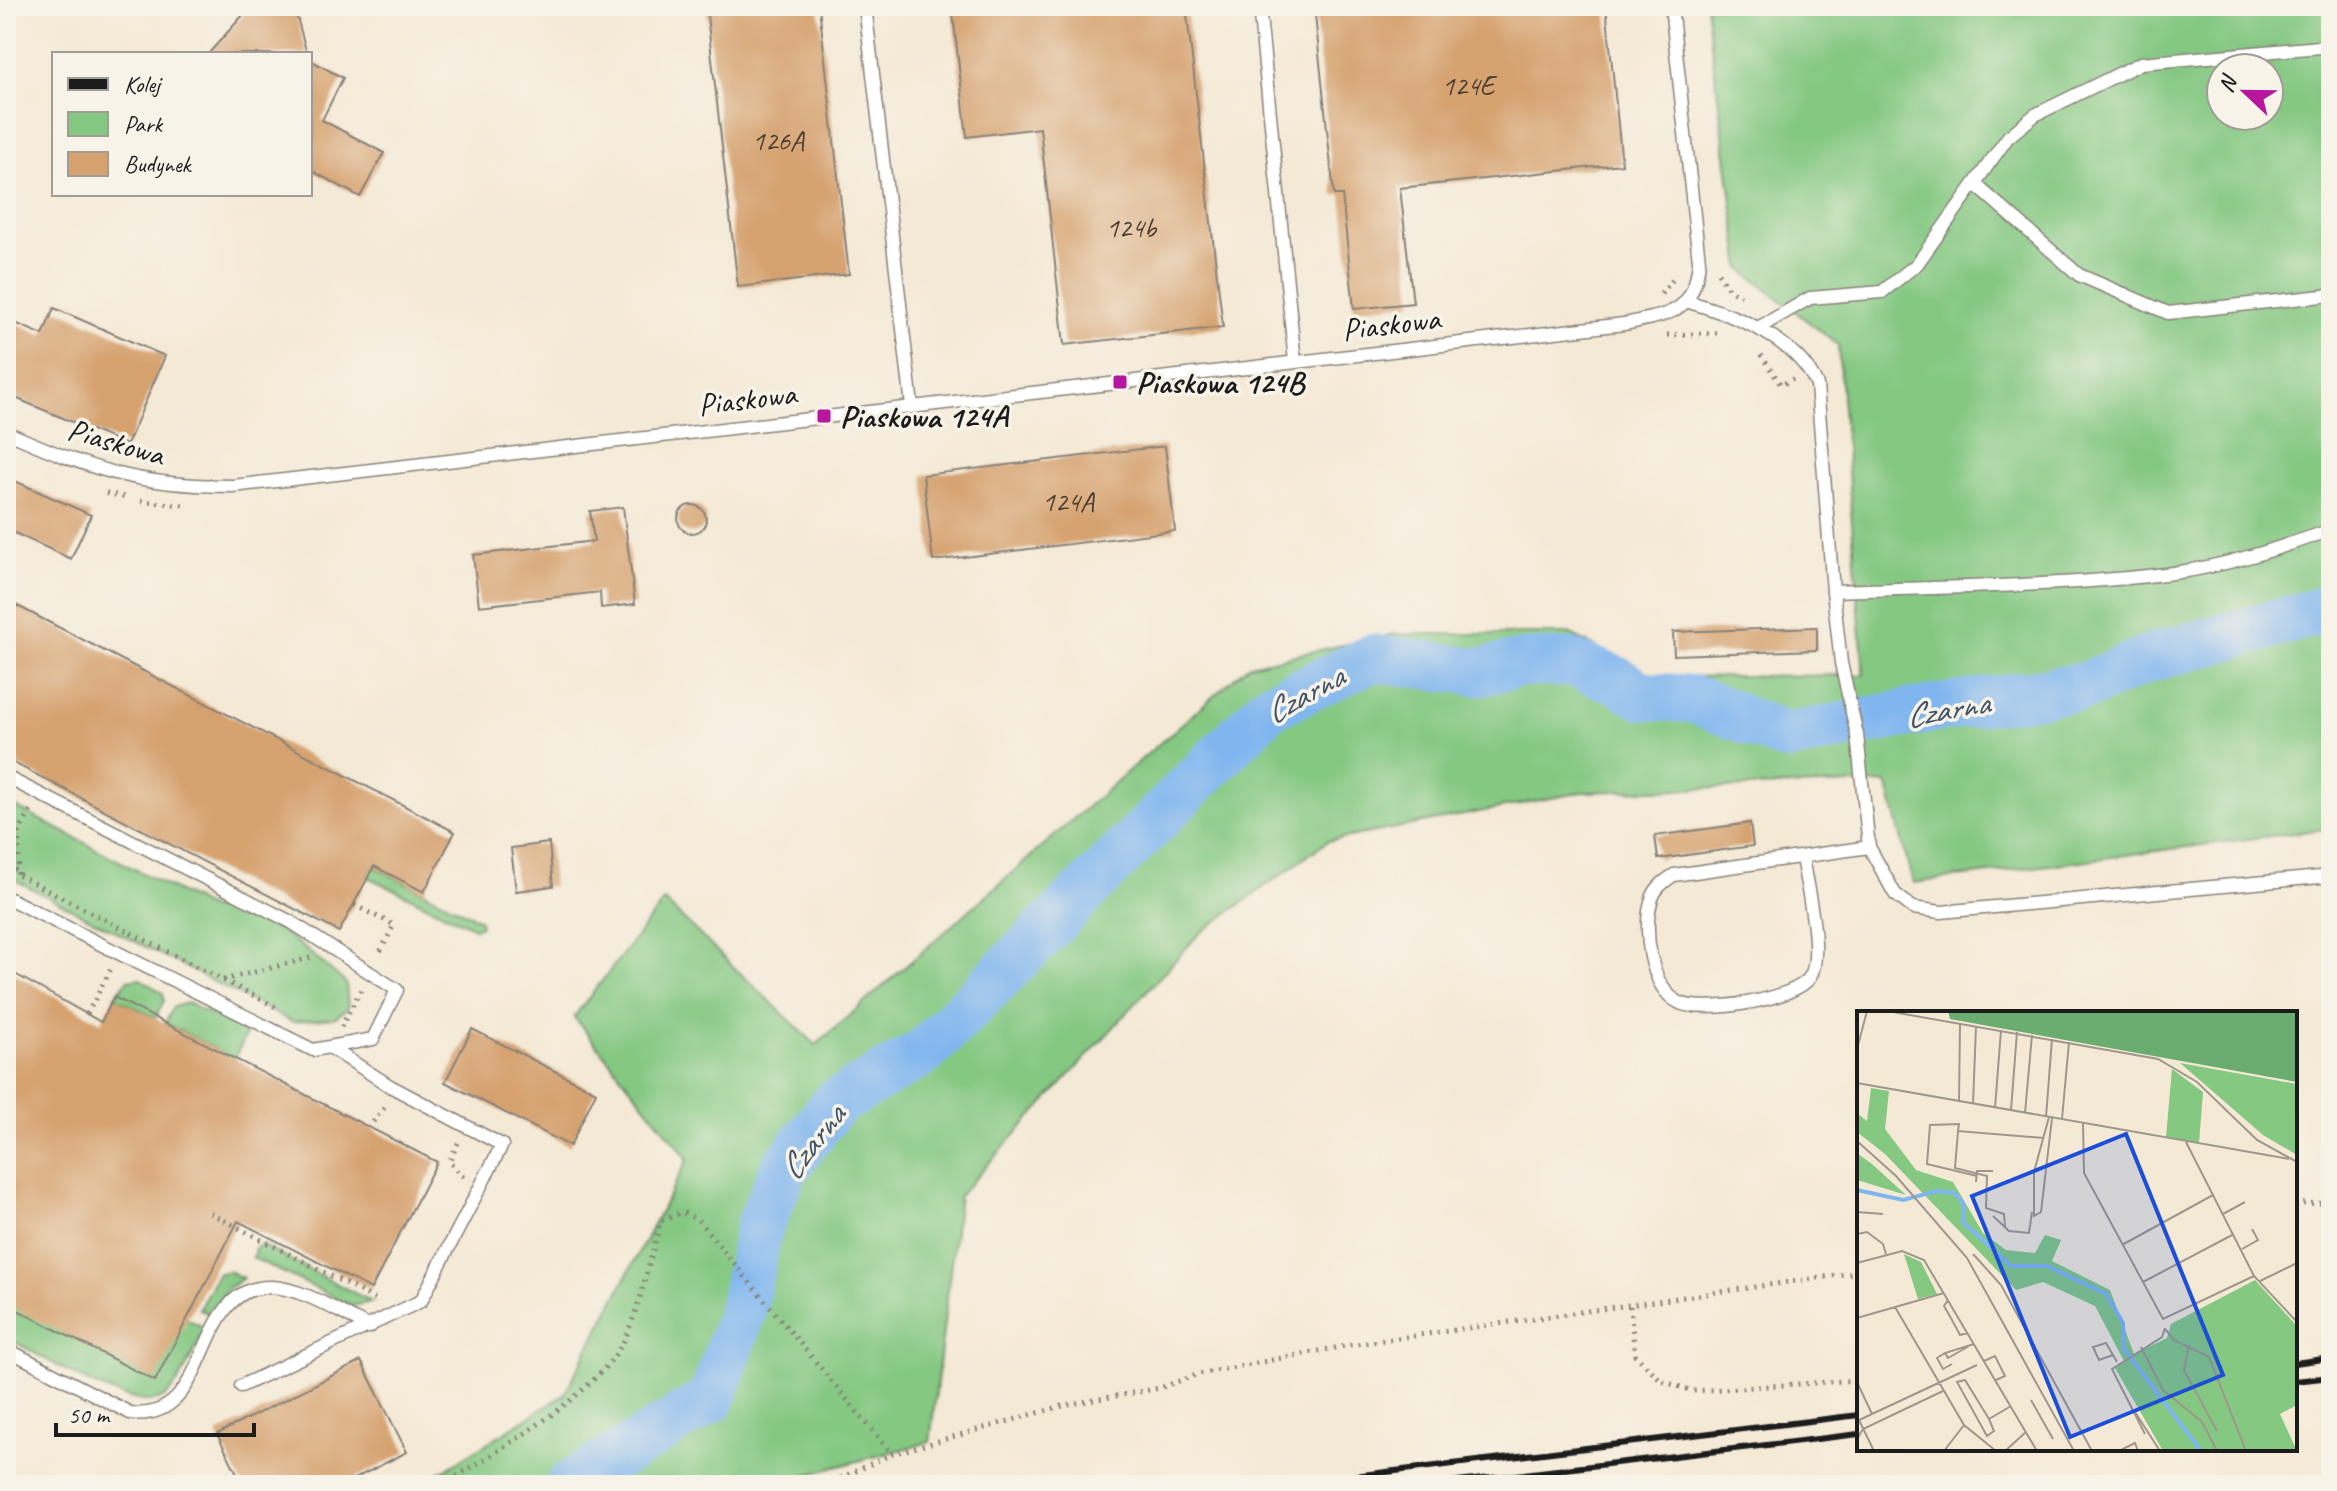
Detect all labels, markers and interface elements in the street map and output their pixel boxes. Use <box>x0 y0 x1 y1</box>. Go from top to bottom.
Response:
legend <box>52 52 312 196</box>
north arrow <box>2205 52 2285 132</box>
house number: 124E <box>1442 68 1497 103</box>
text: Kolej <box>124 69 163 99</box>
text: N <box>2212 70 2244 96</box>
text: Park <box>124 109 164 139</box>
house number: 126A <box>752 123 806 158</box>
text: Budynek <box>124 149 193 179</box>
house number: 124b <box>1106 210 1158 245</box>
street label: Piaskowa <box>1340 297 1444 350</box>
place label: Piaskowa 124B <box>1136 362 1306 403</box>
street label: Piaskowa <box>696 372 800 425</box>
marker: Piaskowa 124B <box>1111 373 1129 391</box>
place label: Piaskowa 124A <box>840 396 1010 437</box>
marker: Piaskowa 124A <box>815 407 833 425</box>
street label: Piaskowa <box>63 409 171 476</box>
house number: 124A <box>1042 484 1096 519</box>
water label: Czarna <box>1257 653 1354 733</box>
water label: Czarna <box>1902 680 1995 737</box>
inset map <box>1857 1011 2297 1451</box>
water label: Czarna <box>769 1093 857 1188</box>
scale bar <box>56 1387 254 1437</box>
text: 50 m <box>68 1400 111 1430</box>

